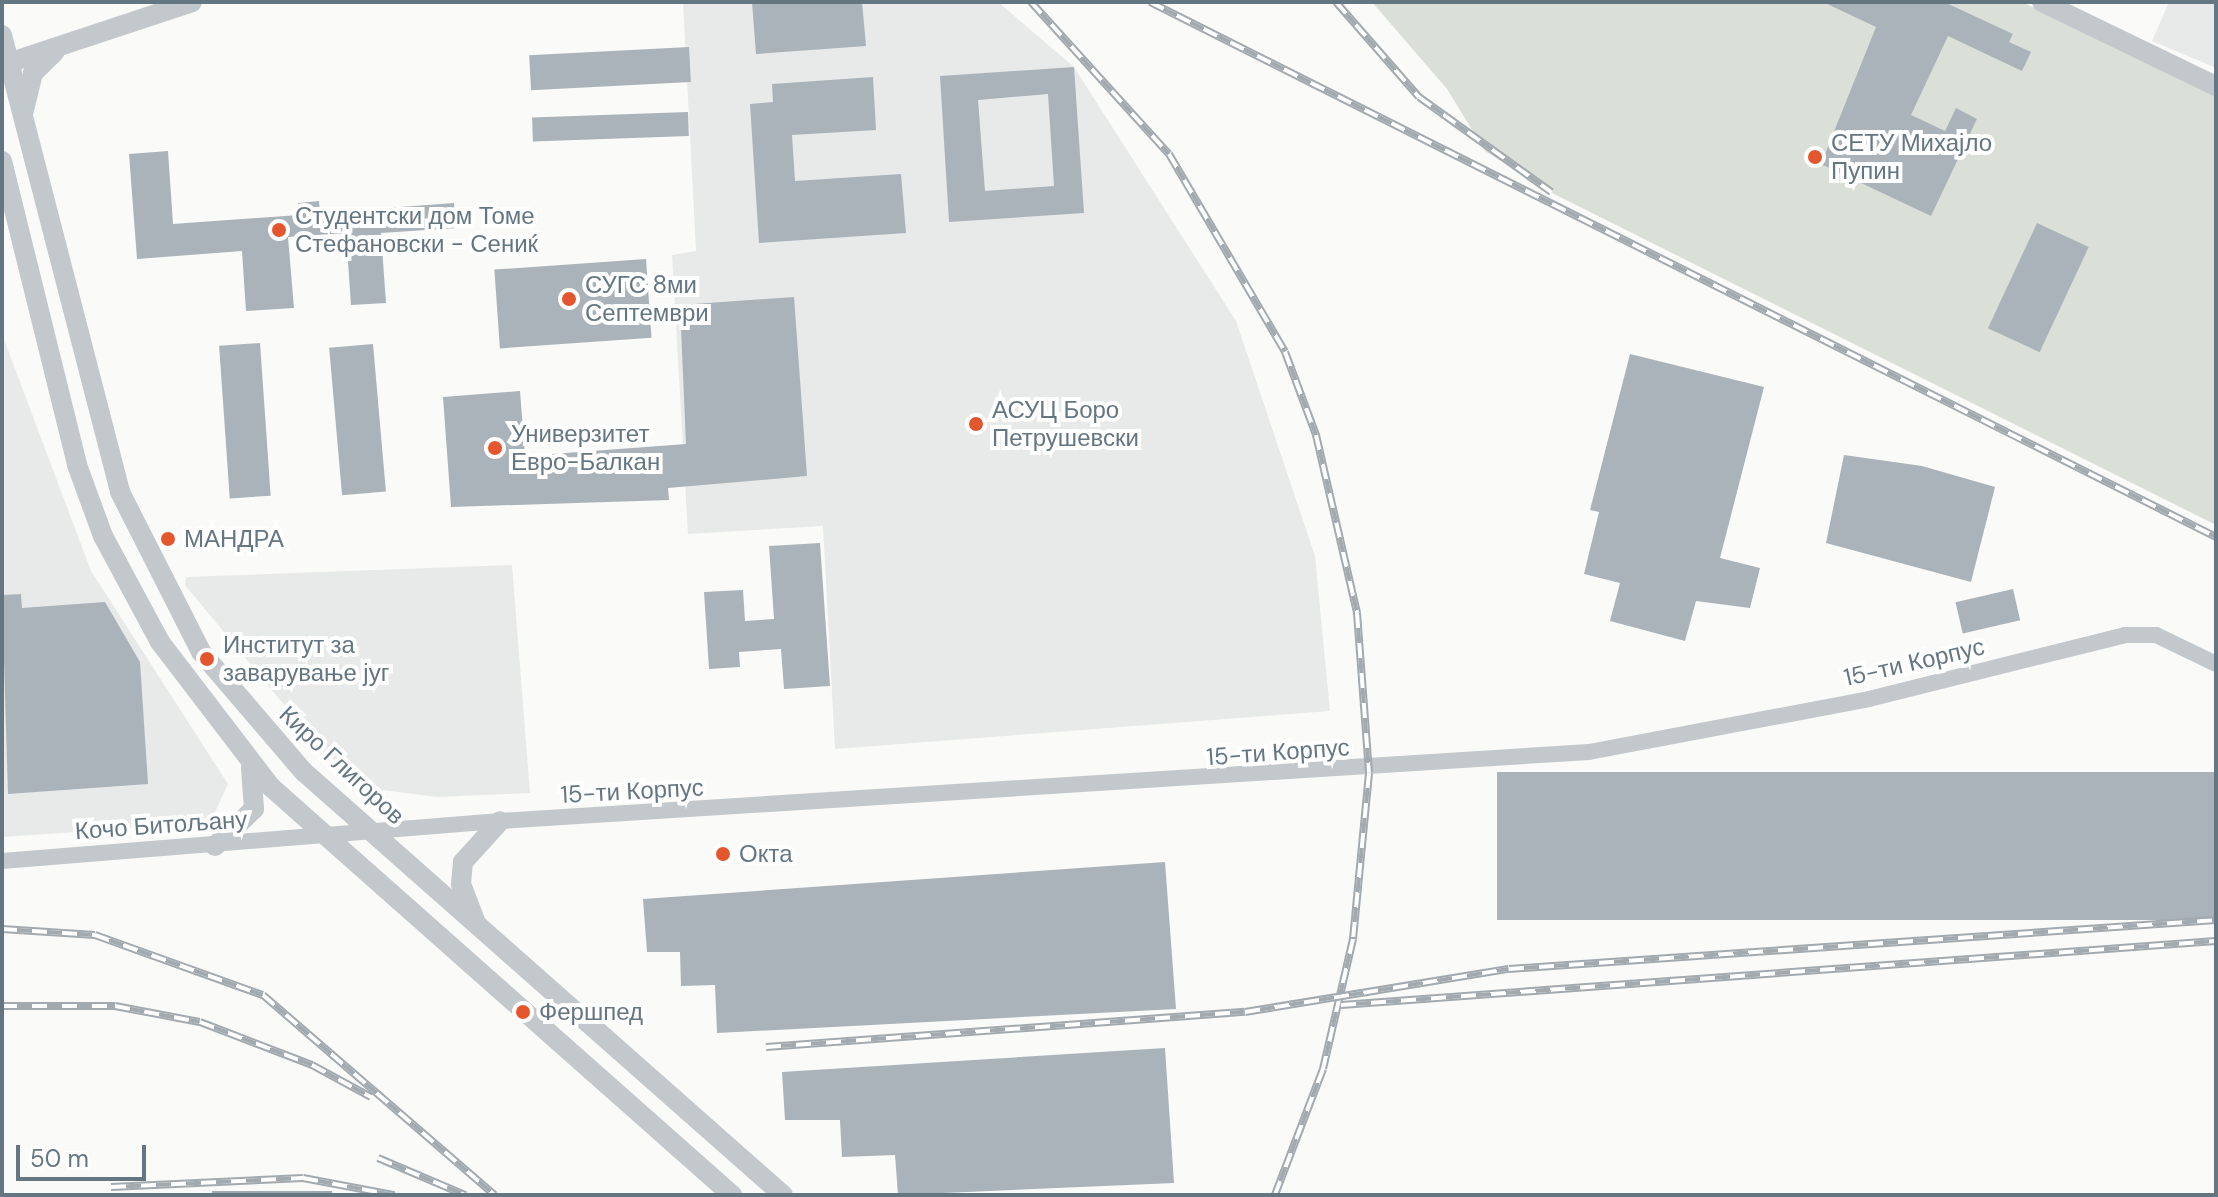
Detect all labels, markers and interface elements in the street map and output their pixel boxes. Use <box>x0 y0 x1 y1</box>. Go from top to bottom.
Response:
place label: СЕТУ Михајло Пупин <box>1831 129 1992 185</box>
marker: СЕТУ Михајло Пупин <box>1806 148 1824 166</box>
place label: Студентски дом Томе Стефановски - Сениќ <box>295 202 538 258</box>
marker: Студентски дом Томе Стефановски - Сениќ <box>270 221 288 239</box>
place label: СУГС 8ми Септември <box>585 271 709 327</box>
marker: СУГС 8ми Септември <box>560 290 578 308</box>
place label: АСУЦ Боро Петрушевски <box>992 396 1139 452</box>
marker: АСУЦ Боро Петрушевски <box>967 415 985 433</box>
place label: Универзитет Евро-Балкан <box>511 420 660 476</box>
marker: Универзитет Евро-Балкан <box>486 439 504 457</box>
place label: МАНДРА <box>184 525 284 553</box>
marker: МАНДРА <box>159 530 177 548</box>
place label: Институт за заварување југ <box>223 631 389 687</box>
street label: 15-ти Корпус <box>1841 632 1987 692</box>
marker: Институт за заварување југ <box>198 650 216 668</box>
street label: Киро Глигоров <box>273 700 411 830</box>
street label: 15-ти Корпус <box>1206 733 1350 771</box>
street label: 15-ти Корпус <box>560 773 704 809</box>
street label: Кочо Битољану <box>74 805 248 845</box>
place label: Окта <box>739 840 793 868</box>
marker: Окта <box>714 845 732 863</box>
place label: Фершпед <box>539 998 643 1026</box>
marker: Фершпед <box>514 1003 532 1021</box>
scale bar <box>20 1129 150 1179</box>
text: 50 m <box>30 1143 89 1174</box>

